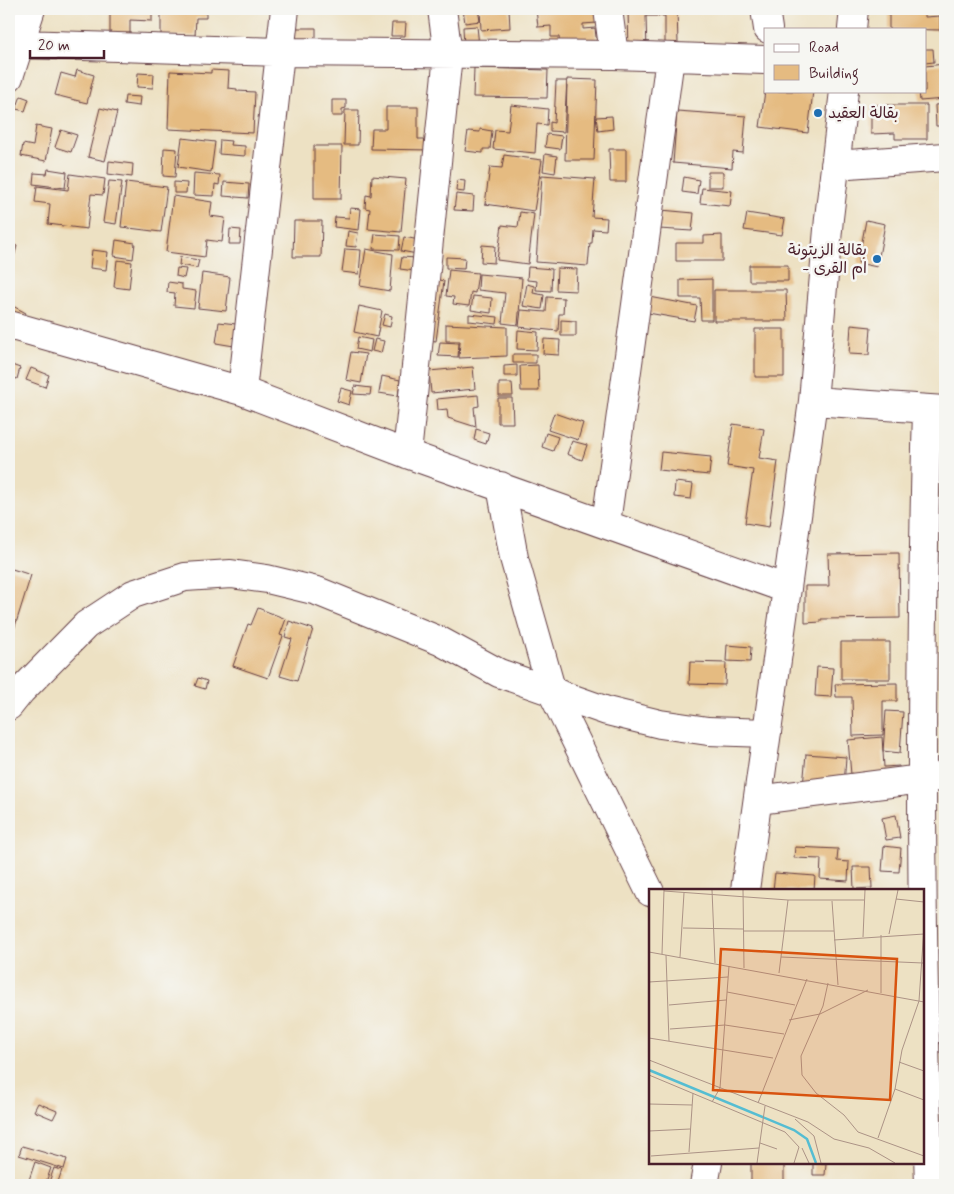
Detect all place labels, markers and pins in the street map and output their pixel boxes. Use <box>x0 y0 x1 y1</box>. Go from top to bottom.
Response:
place label: بقالة العقيد <box>828 103 899 124</box>
marker: بقالة العقيد <box>812 107 824 119</box>
place label: بقالة الزيتونة - ام القرى <box>788 240 867 280</box>
marker: بقالة الزيتونة - ام القرى <box>871 253 883 265</box>

